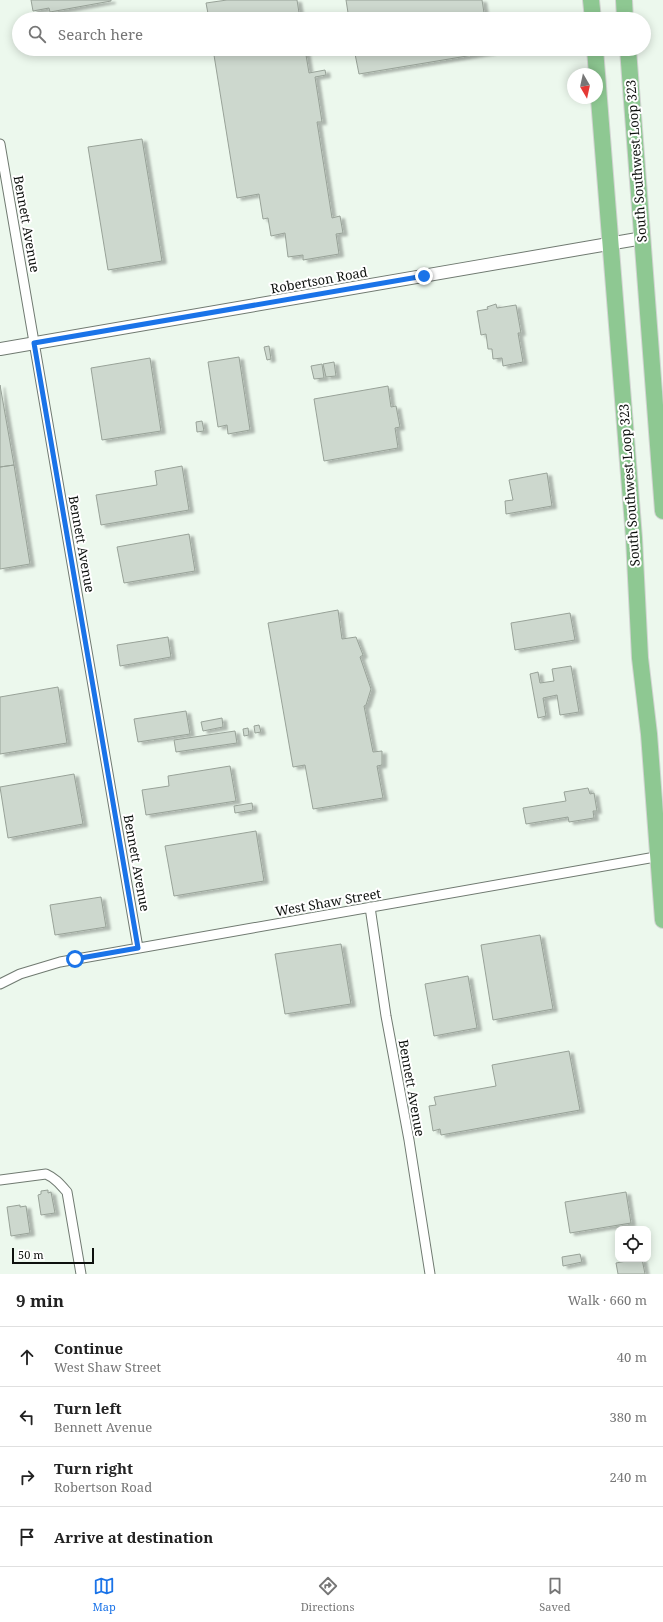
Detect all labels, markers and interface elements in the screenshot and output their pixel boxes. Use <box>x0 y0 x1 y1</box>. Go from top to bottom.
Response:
search box <box>12 12 651 56</box>
icon: search <box>26 23 48 45</box>
text: Search here <box>58 24 143 44</box>
north arrow <box>567 68 603 104</box>
street label: South Southwest Loop 323 <box>621 79 651 243</box>
street label: Bennett Avenue <box>10 174 44 274</box>
street label: Robertson Road <box>269 263 369 297</box>
route end <box>415 267 433 285</box>
street label: South Southwest Loop 323 <box>614 403 644 567</box>
street label: Bennett Avenue <box>65 494 99 594</box>
street label: Bennett Avenue <box>120 813 154 913</box>
street label: West Shaw Street <box>274 884 383 920</box>
route start <box>66 950 84 968</box>
street label: Bennett Avenue <box>395 1038 429 1138</box>
map controls <box>615 1226 651 1262</box>
button: locate <box>615 1226 651 1262</box>
scale bar <box>12 1246 94 1265</box>
text: 50 m <box>18 1247 44 1262</box>
text: 9 min <box>16 1289 64 1312</box>
text: Walk · 660 m <box>568 1291 647 1309</box>
text: Continue <box>54 1338 123 1358</box>
icon: ahead <box>16 1346 38 1368</box>
text: 40 m <box>617 1348 647 1366</box>
text: West Shaw Street <box>54 1358 161 1376</box>
text: Turn left <box>54 1398 122 1418</box>
icon: left <box>16 1406 38 1428</box>
text: 380 m <box>610 1408 647 1426</box>
text: Bennett Avenue <box>54 1418 152 1436</box>
text: Turn right <box>54 1458 133 1478</box>
icon: right <box>16 1466 38 1488</box>
text: 240 m <box>610 1468 647 1486</box>
text: Robertson Road <box>54 1478 152 1496</box>
icon: arrive <box>16 1526 38 1548</box>
text: Arrive at destination <box>54 1527 213 1547</box>
tab: Map <box>92 1575 116 1614</box>
tab: Directions <box>301 1575 354 1614</box>
tab: Saved <box>539 1575 571 1614</box>

